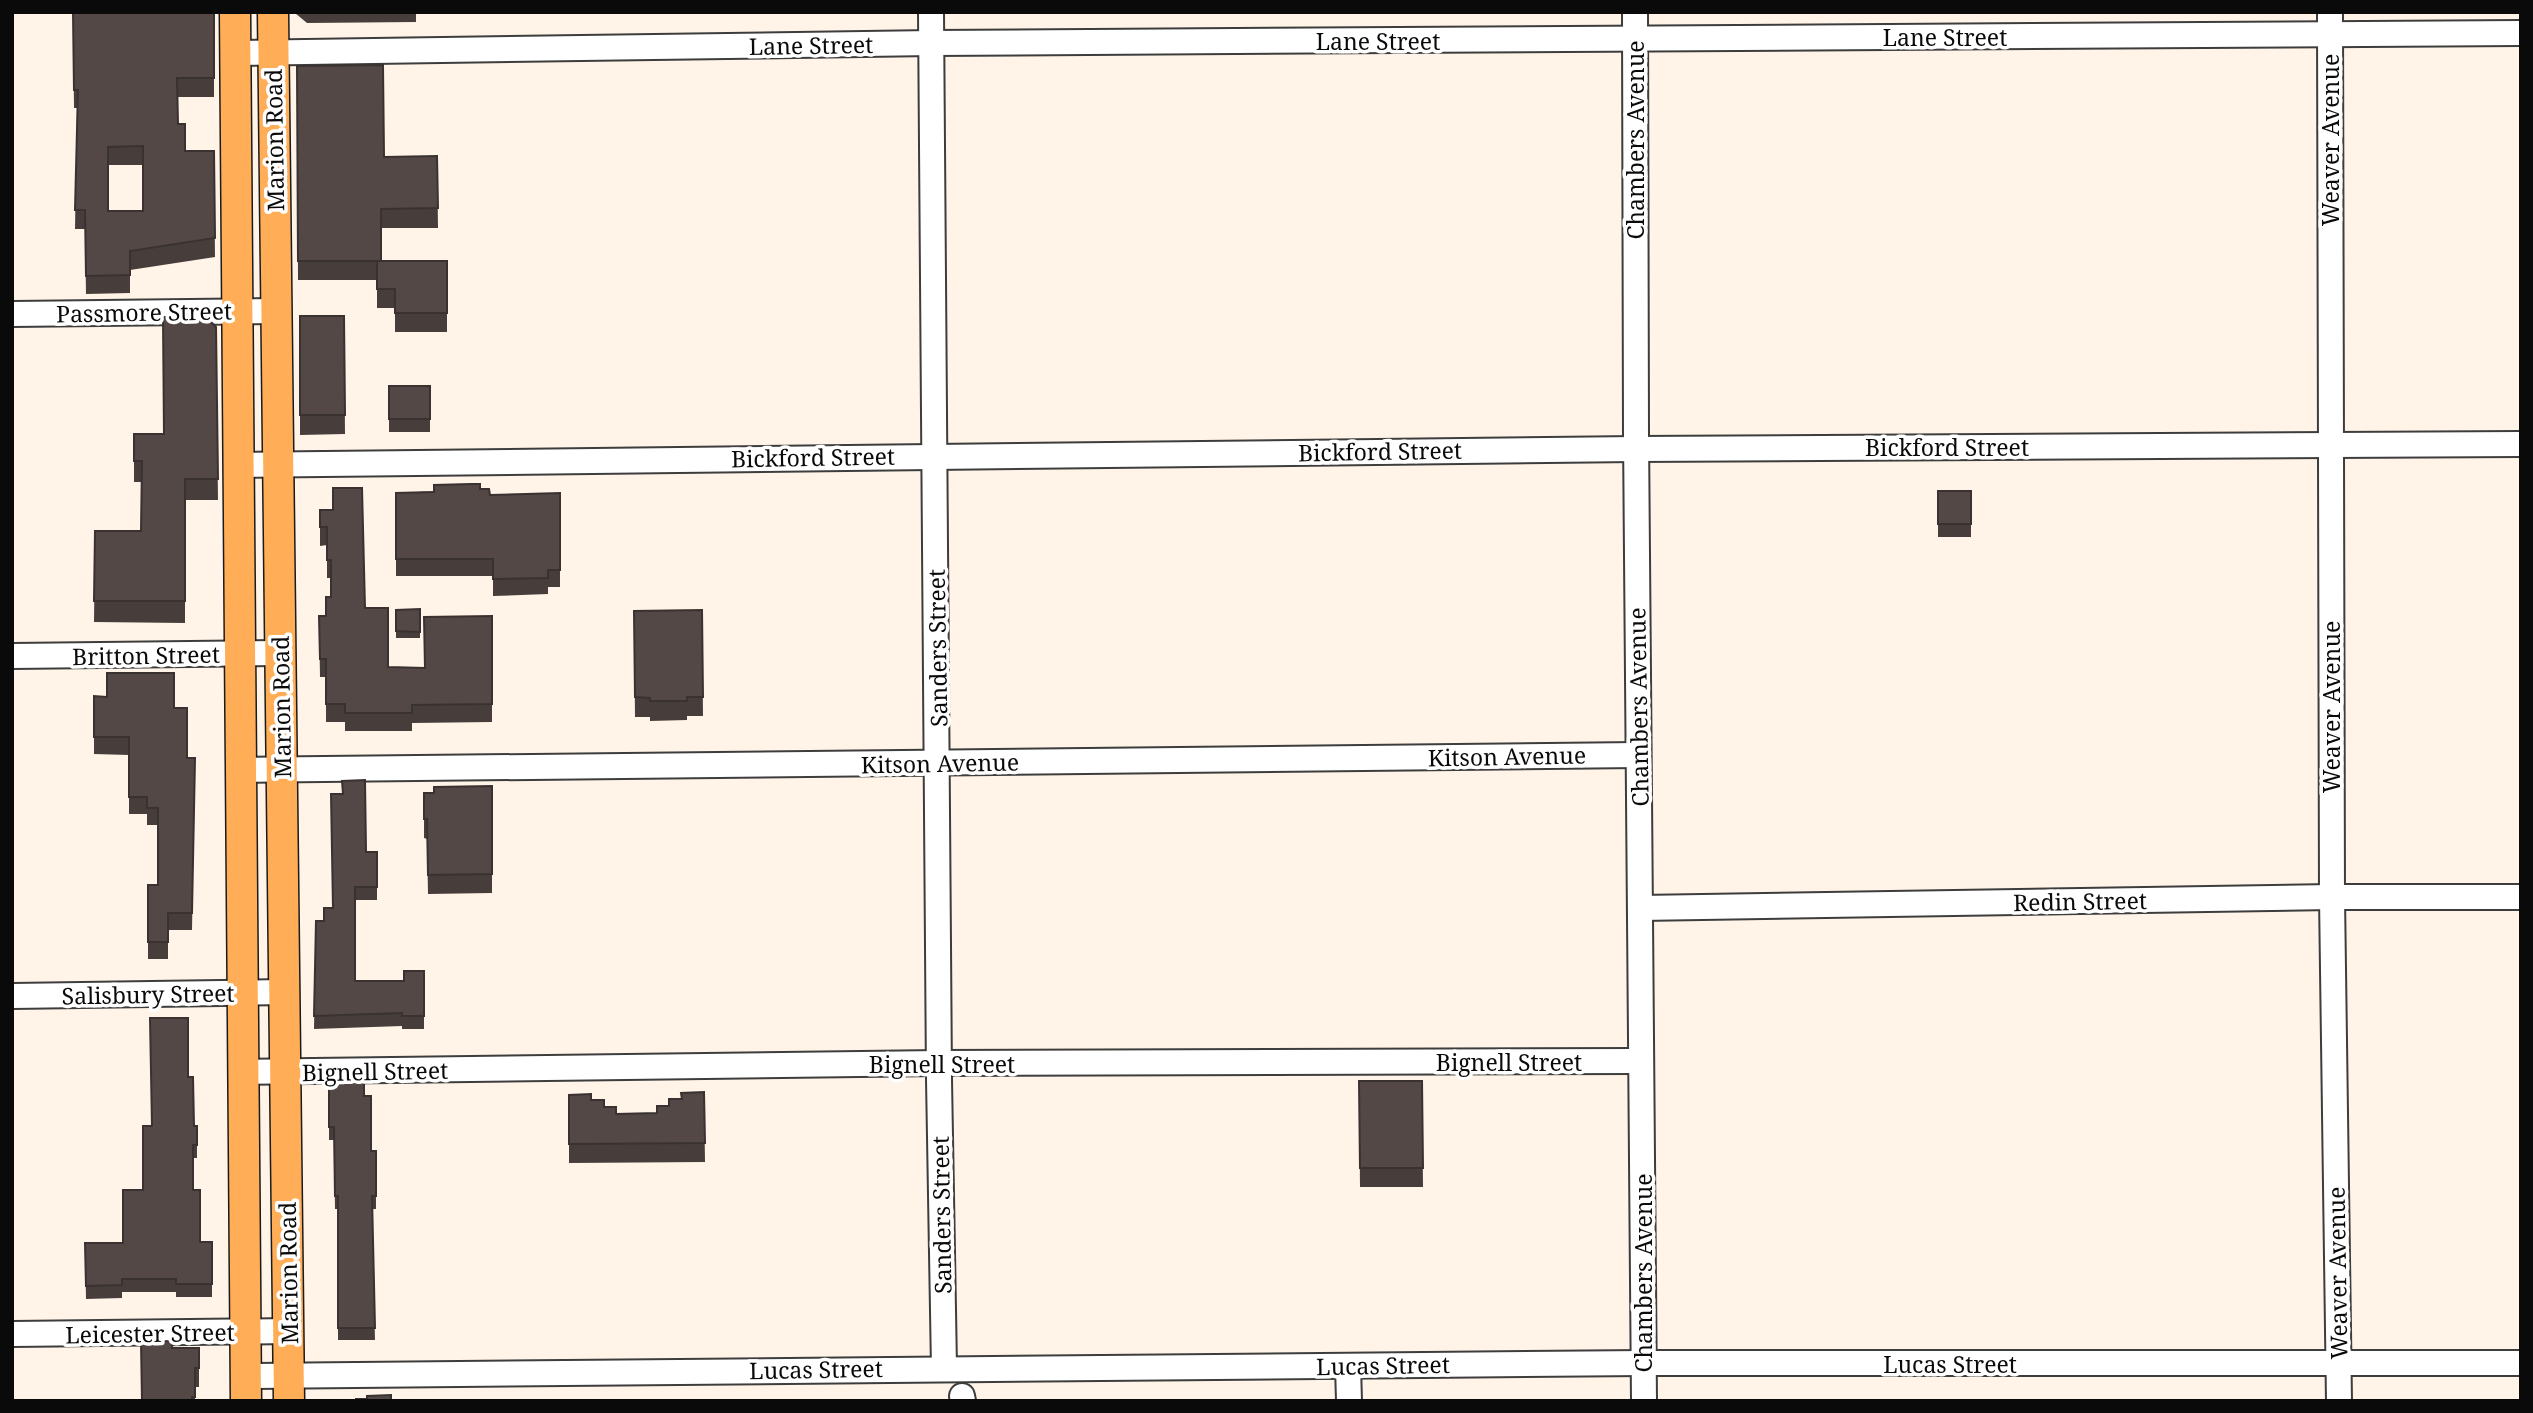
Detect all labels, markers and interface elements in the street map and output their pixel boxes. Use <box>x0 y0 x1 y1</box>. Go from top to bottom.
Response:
street label: Lane Street <box>1883 21 2007 53</box>
street label: Lane Street <box>1316 25 1440 57</box>
street label: Lane Street <box>748 28 874 62</box>
street label: Chambers Avenue <box>1619 40 1651 240</box>
street label: Weaver Avenue <box>2314 54 2346 226</box>
street label: Marion Road <box>257 69 291 211</box>
street label: Passmore Street <box>56 294 232 330</box>
street label: Bickford Street <box>1865 431 2029 463</box>
street label: Bickford Street <box>1298 434 1462 468</box>
street label: Bickford Street <box>731 440 895 474</box>
street label: Sanders Street <box>920 569 954 727</box>
street label: Chambers Avenue <box>1620 607 1656 807</box>
street label: Weaver Avenue <box>2315 621 2347 793</box>
street label: Marion Road <box>264 636 298 778</box>
street label: Britton Street <box>72 638 220 672</box>
street label: Kitson Avenue <box>1428 739 1586 773</box>
street label: Kitson Avenue <box>861 746 1019 780</box>
street label: Redin Street <box>2013 884 2147 918</box>
street label: Salisbury Street <box>61 976 235 1012</box>
street label: Bignell Street <box>1436 1046 1582 1078</box>
street label: Bignell Street <box>869 1048 1015 1080</box>
street label: Bignell Street <box>302 1054 448 1088</box>
street label: Sanders Street <box>924 1136 958 1294</box>
street label: Chambers Avenue <box>1627 1173 1659 1373</box>
street label: Weaver Avenue <box>2319 1186 2355 1360</box>
street label: Marion Road <box>271 1202 305 1344</box>
street label: Leicester Street <box>65 1316 235 1350</box>
street label: Lucas Street <box>1316 1348 1450 1382</box>
street label: Lucas Street <box>1883 1348 2017 1380</box>
street label: Lucas Street <box>749 1352 883 1386</box>

